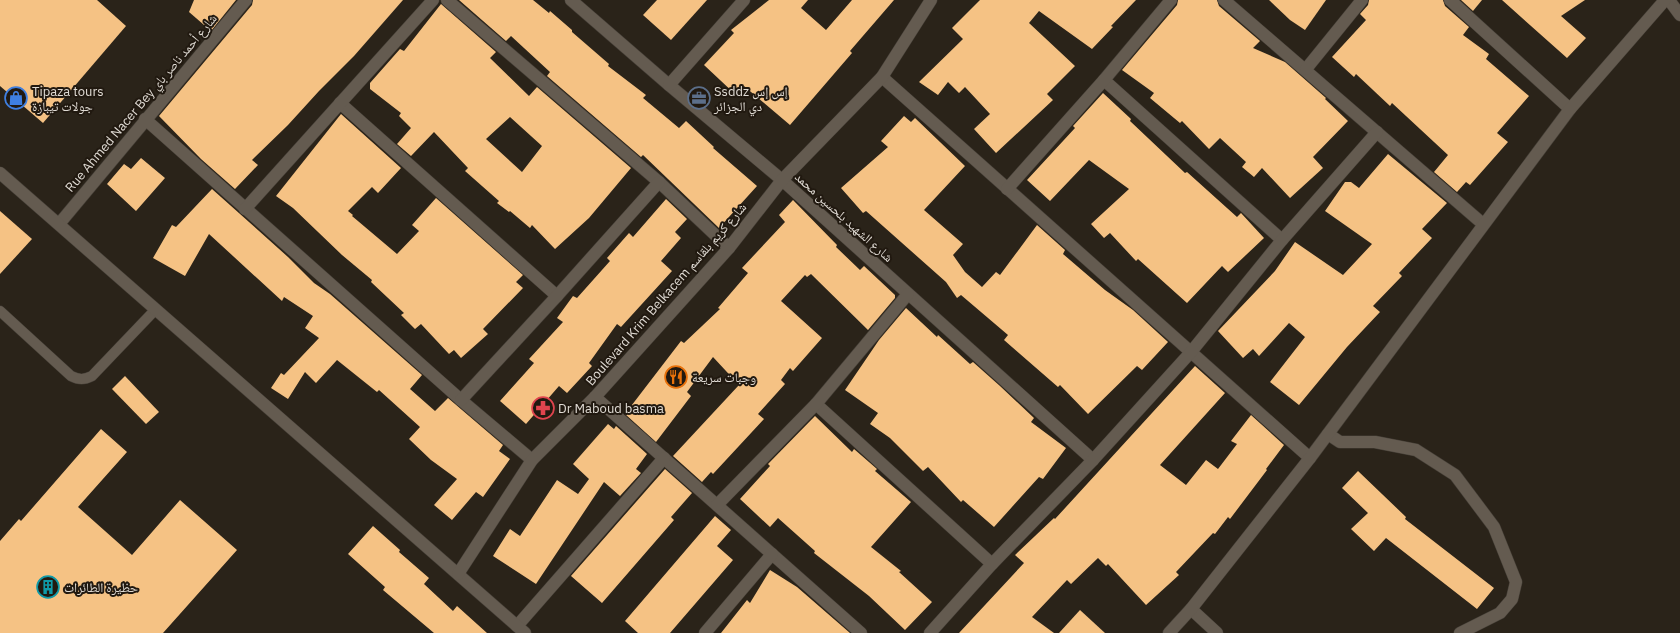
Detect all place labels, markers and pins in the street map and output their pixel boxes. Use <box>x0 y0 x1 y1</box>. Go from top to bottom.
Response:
place label: Tipaza tours جولات تيبازة <box>32 83 104 115</box>
place label: Ssddz إس إس دي الجزائر <box>713 83 788 117</box>
shop icon: Tipaza tours جولات تيبازة <box>3 85 29 111</box>
office icon: Ssddz إس إس دي الجزائر <box>686 85 712 111</box>
restaurant icon: وجبات سريعة <box>663 364 689 390</box>
place label: وجبات سريعة <box>692 369 756 386</box>
pharmacy icon: Dr Maboud basma <box>530 395 556 421</box>
place label: Dr Maboud basma <box>558 400 664 417</box>
building icon: حظيرة الطائرات <box>35 574 61 600</box>
place label: حظيرة الطائرات <box>64 579 138 596</box>

